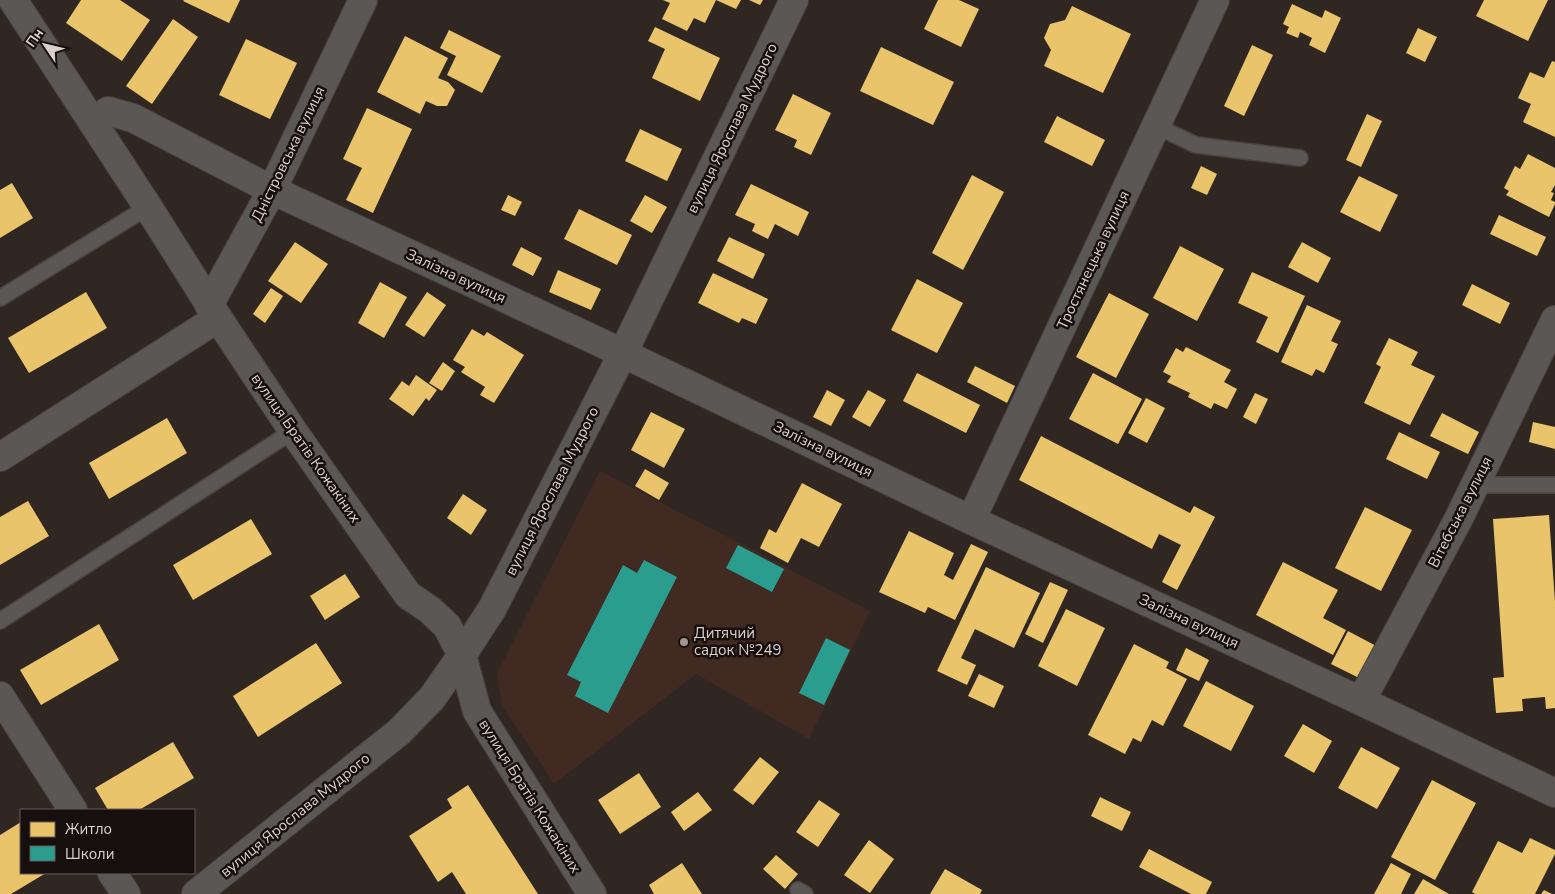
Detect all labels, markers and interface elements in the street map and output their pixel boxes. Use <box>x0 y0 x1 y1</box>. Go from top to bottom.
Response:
north arrow <box>20 20 70 70</box>
text: Пн <box>21 24 48 51</box>
street label: вулиця Ярослава Мудрого <box>682 40 782 216</box>
street label: Дністровська вулиця <box>246 83 330 225</box>
street label: Тростянецька вулиця <box>1052 187 1134 333</box>
street label: Залізна вулиця <box>403 244 509 308</box>
street label: вулиця Братів Кожакіних <box>247 369 365 527</box>
street label: вулиця Ярослава Мудрого <box>501 403 603 579</box>
street label: Залізна вулиця <box>770 416 876 482</box>
street label: Вітебська вулиця <box>1423 453 1497 571</box>
street label: Залізна вулиця <box>1136 589 1242 653</box>
place label: Дитячий садок №249 <box>694 623 781 660</box>
marker: Дитячий садок №249 <box>678 636 690 648</box>
street label: вулиця Братів Кожакіних <box>474 715 586 877</box>
street label: вулиця Ярослава Мудрого <box>216 748 374 882</box>
legend <box>20 809 195 874</box>
text: Житло <box>65 819 112 839</box>
text: Школи <box>65 844 114 864</box>

